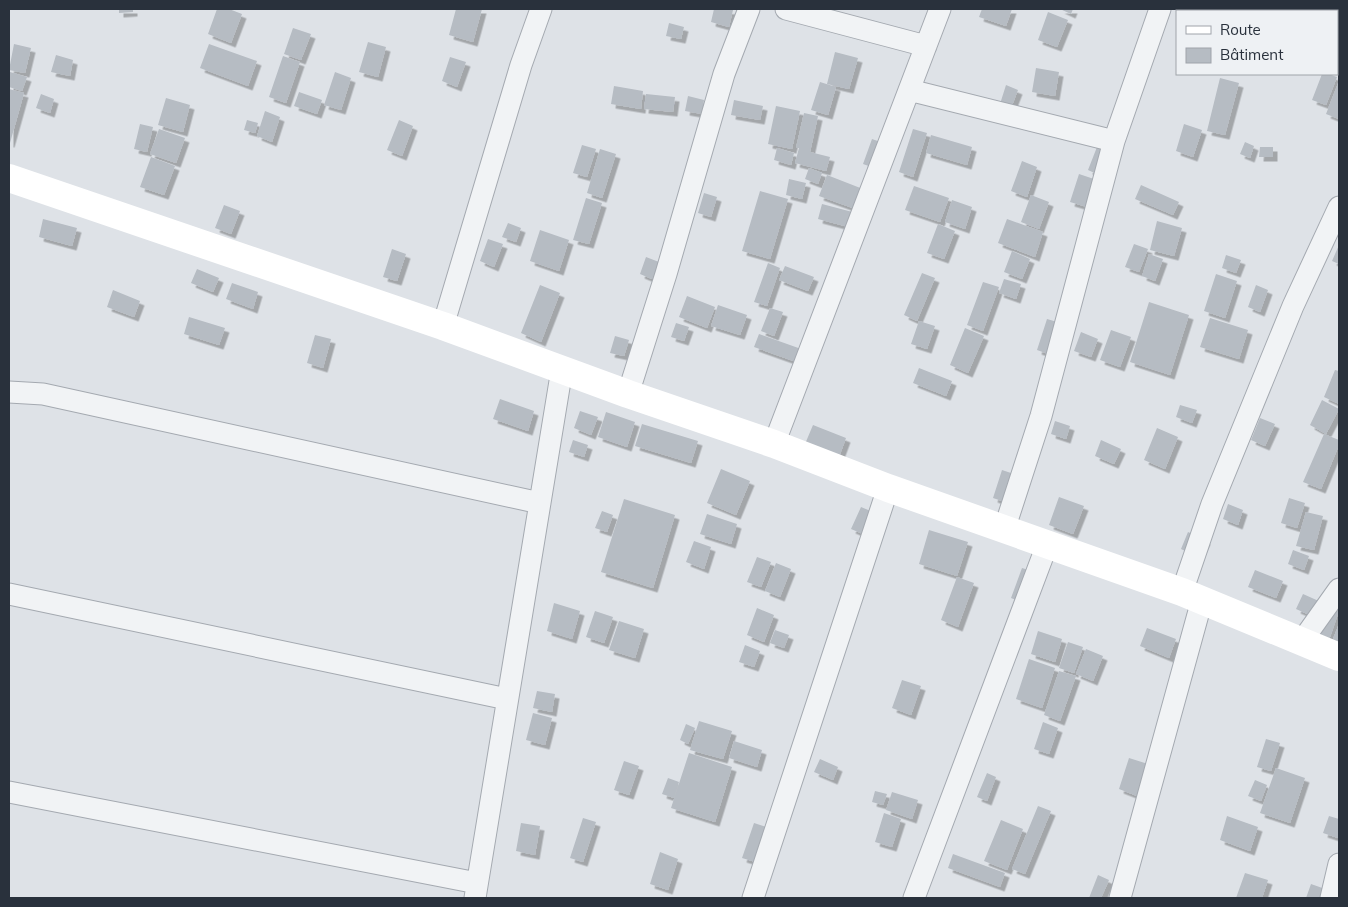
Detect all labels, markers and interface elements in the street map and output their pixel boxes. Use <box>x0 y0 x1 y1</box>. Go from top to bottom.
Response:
legend <box>1176 10 1338 75</box>
text: Route <box>1220 20 1261 39</box>
text: Bâtiment <box>1220 45 1283 64</box>

